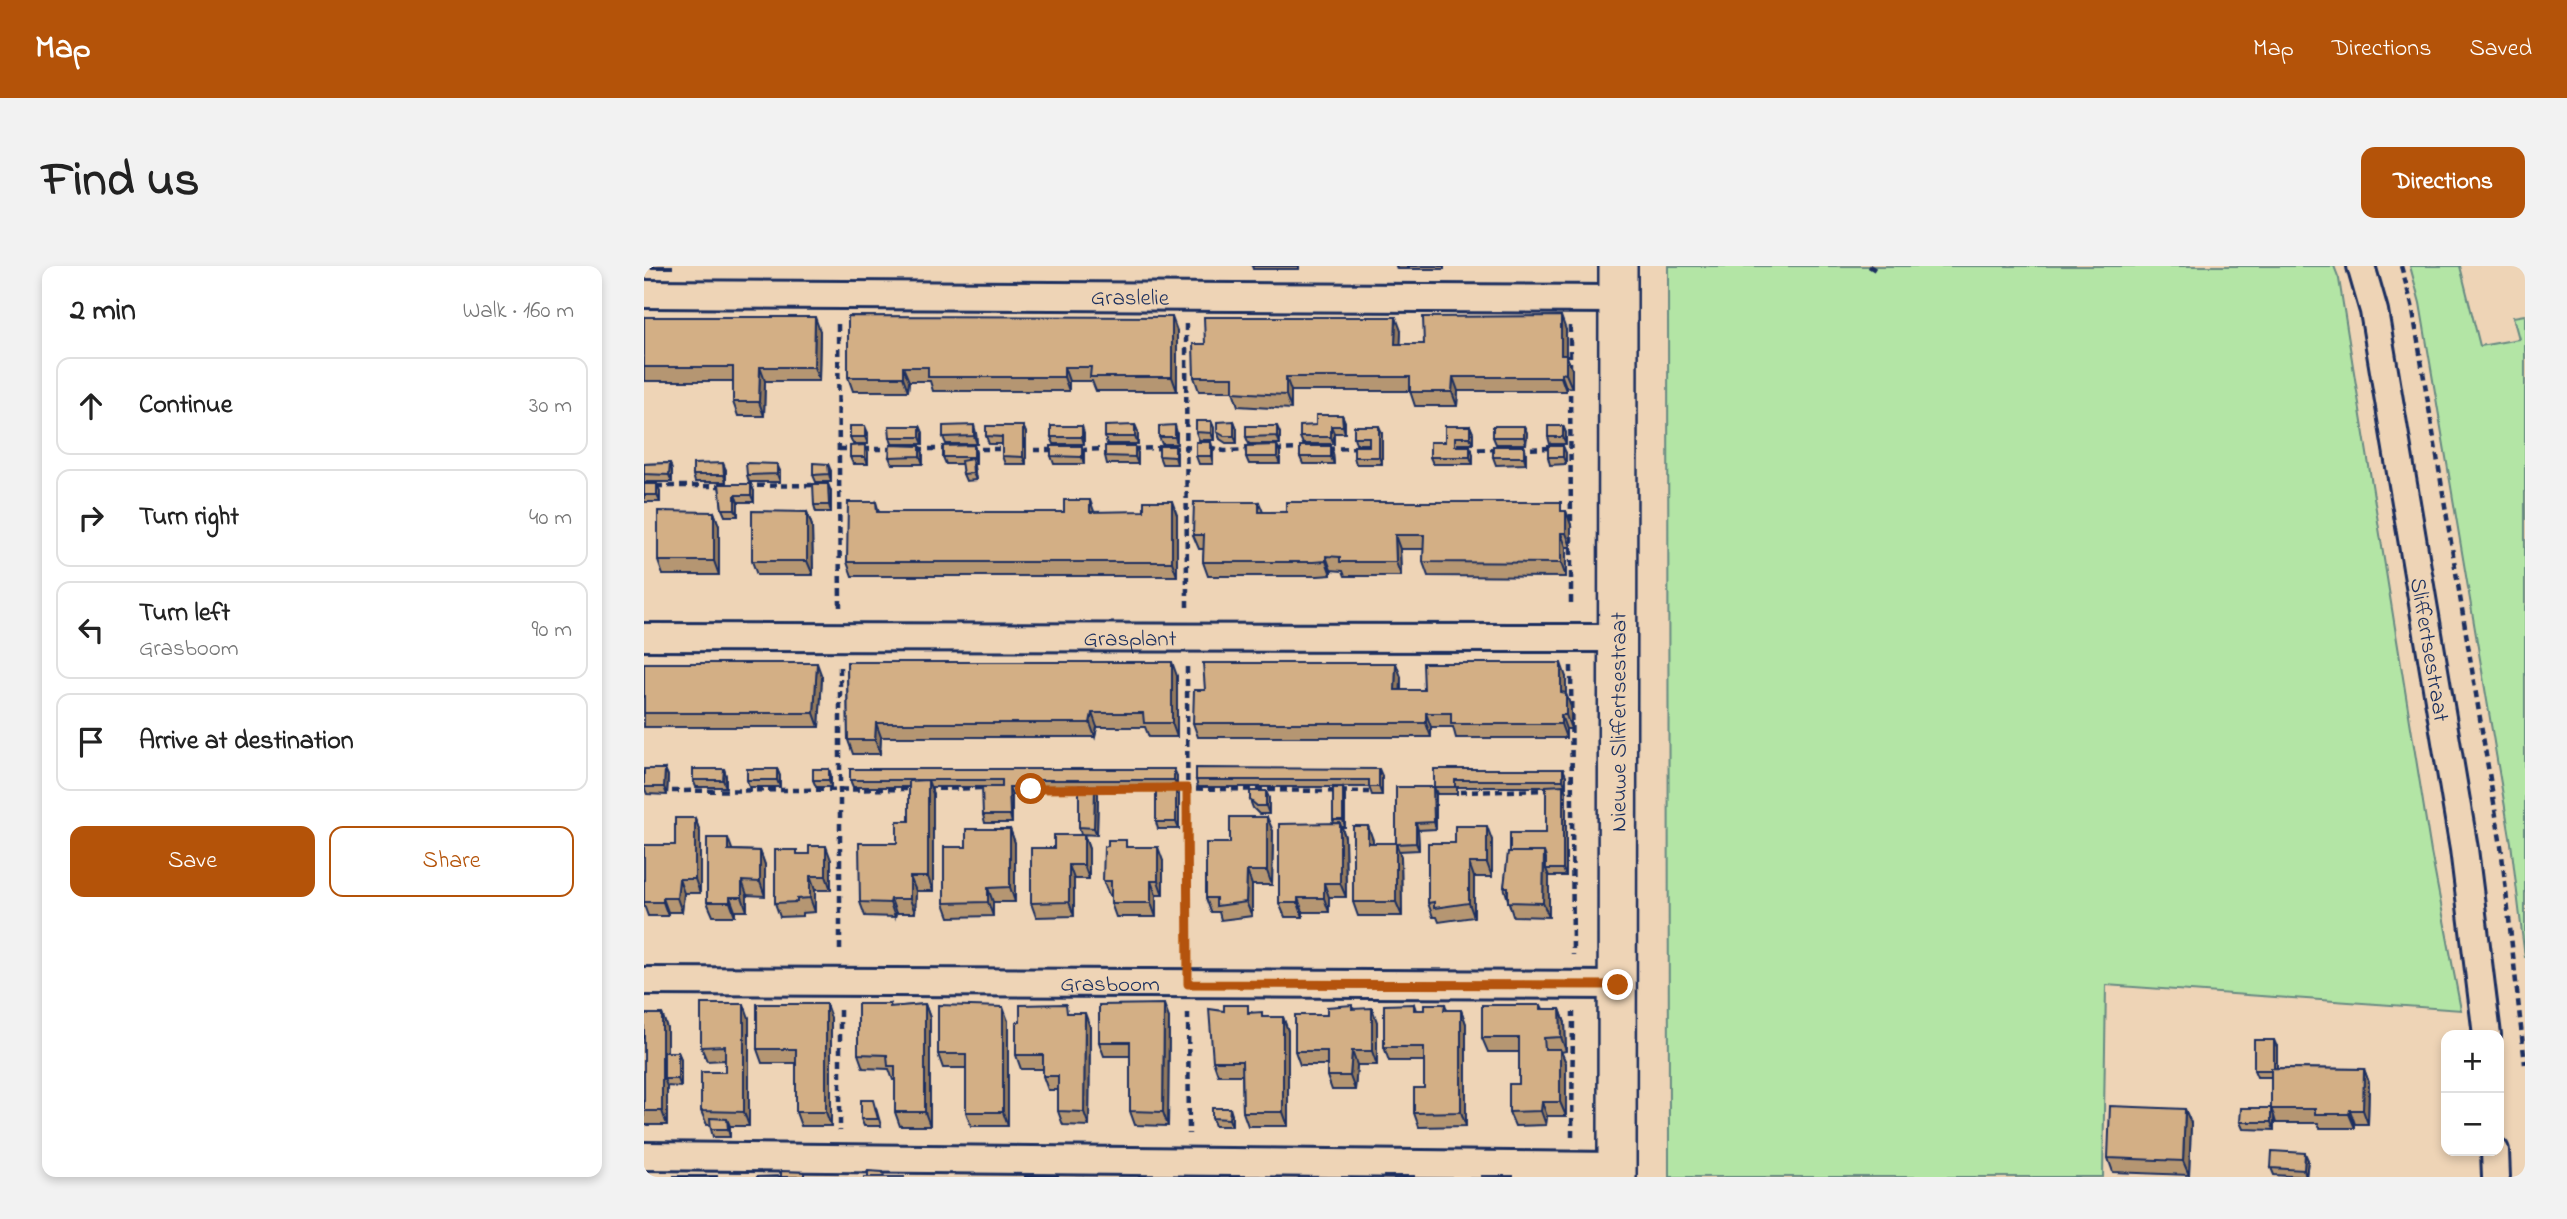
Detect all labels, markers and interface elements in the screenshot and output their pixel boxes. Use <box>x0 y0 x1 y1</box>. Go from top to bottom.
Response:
text: Map <box>35 25 91 73</box>
text: Map <box>2253 32 2294 67</box>
text: Directions <box>2332 32 2431 67</box>
text: Saved <box>2469 32 2532 67</box>
text: Find us <box>42 146 199 218</box>
button: Directions <box>2361 147 2525 218</box>
street label: Graslelie <box>1091 282 1170 316</box>
text: 2 min <box>70 290 136 334</box>
text: Walk · 160 m <box>462 295 574 328</box>
icon: ahead <box>72 387 110 425</box>
text: Continue <box>139 387 232 425</box>
text: 30 m <box>529 390 572 423</box>
icon: right <box>72 499 110 537</box>
text: Turn right <box>139 499 239 537</box>
text: 40 m <box>529 502 572 535</box>
street label: Sliffertsestraat <box>2400 575 2456 725</box>
text: Turn left <box>139 595 230 633</box>
icon: left <box>72 611 110 649</box>
street label: Nieuwe Sliffertsestraat <box>1603 612 1637 832</box>
text: 90 m <box>532 614 572 647</box>
street label: Grasplant <box>1084 623 1177 657</box>
text: Grasboom <box>139 633 239 666</box>
icon: arrive <box>72 723 110 761</box>
text: Arrive at destination <box>139 723 354 761</box>
route start <box>1015 773 1046 804</box>
button: Save <box>70 826 315 897</box>
button: Share <box>329 826 574 897</box>
street label: Grasboom <box>1060 969 1160 1002</box>
route end <box>1602 969 1633 1000</box>
map controls <box>2441 1030 2504 1156</box>
button: + <box>2441 1030 2504 1093</box>
button: − <box>2441 1093 2504 1156</box>

